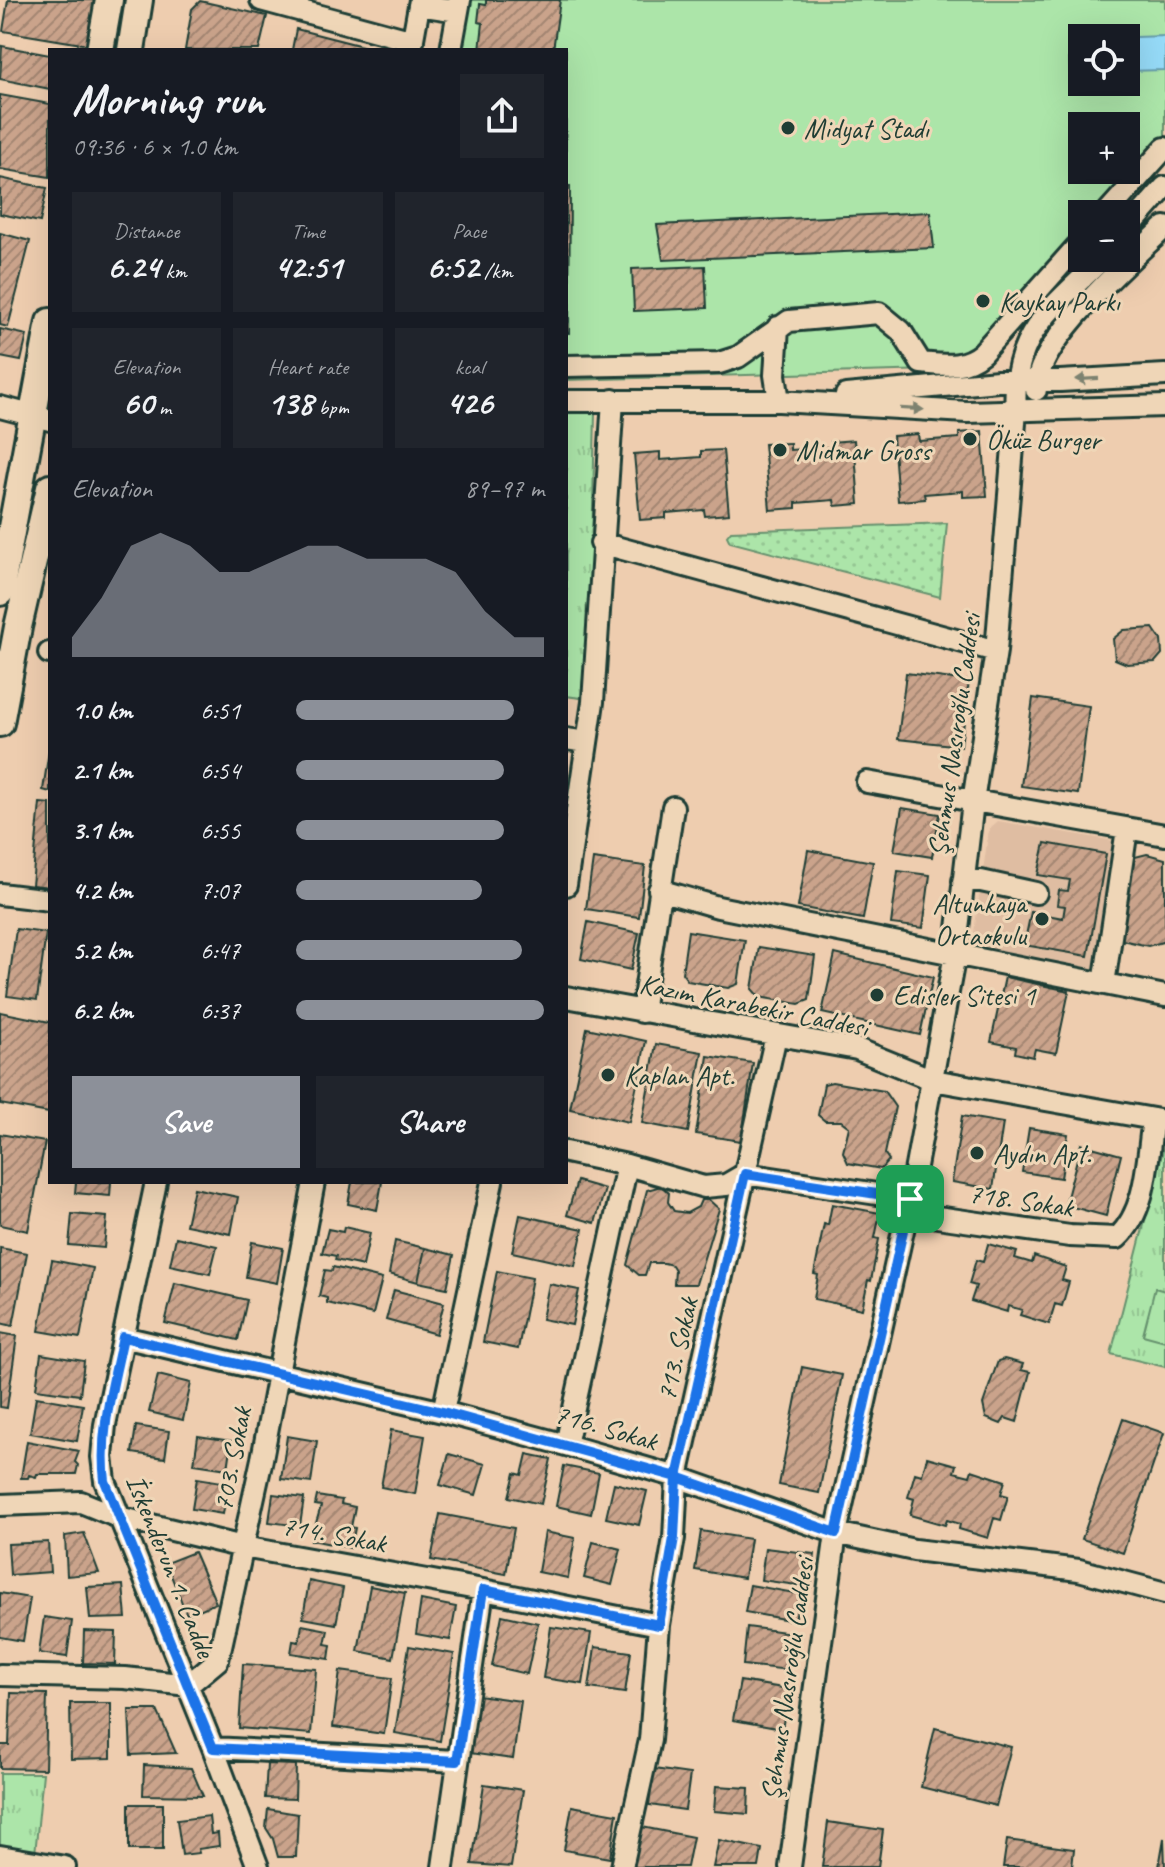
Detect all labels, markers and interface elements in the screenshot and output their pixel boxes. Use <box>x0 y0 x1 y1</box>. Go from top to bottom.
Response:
map controls <box>1068 24 1140 272</box>
button: locate <box>1068 24 1140 96</box>
text: Morning run <box>72 72 264 127</box>
button: share <box>460 74 544 158</box>
place label: Midyat Stadı <box>804 111 930 146</box>
button: + <box>1068 112 1140 184</box>
marker: Midyat Stadı <box>779 119 797 137</box>
text: 09:36 · 6 × 1.0 km <box>72 130 238 163</box>
button: − <box>1068 200 1140 272</box>
text: Distance <box>114 217 179 245</box>
text: Time <box>291 217 325 245</box>
text: Pace <box>452 217 486 245</box>
text: 6.24 <box>107 245 160 288</box>
text: 42:51 <box>274 245 342 288</box>
text: 6:52 <box>426 245 479 288</box>
text: km <box>160 257 187 285</box>
text: /km <box>479 257 513 285</box>
place label: Kaykay Parkı <box>999 284 1121 319</box>
marker: Kaykay Parkı <box>974 292 992 310</box>
text: Elevation <box>113 353 181 381</box>
text: Heart rate <box>268 353 348 381</box>
text: kcal <box>455 353 484 381</box>
one-way arrow <box>1074 373 1099 386</box>
text: 60 <box>122 381 154 424</box>
text: 138 <box>267 381 313 424</box>
text: 426 <box>446 381 493 424</box>
text: m <box>154 393 171 421</box>
text: bpm <box>313 393 349 421</box>
one-way arrow <box>900 402 925 415</box>
place label: Öküz Burger <box>986 422 1103 457</box>
marker: Öküz Burger <box>961 430 979 448</box>
place label: Midmar Gross <box>796 433 933 468</box>
marker: Midmar Gross <box>771 441 789 459</box>
text: Elevation <box>72 472 152 505</box>
text: 89–97 m <box>465 472 544 505</box>
street label: Şehmus Nasıroğlu Caddesi <box>920 608 989 859</box>
text: 1.0 km <box>72 694 132 727</box>
text: 6:51 <box>200 694 240 727</box>
text: 2.1 km <box>72 754 132 787</box>
text: 6:54 <box>200 754 240 787</box>
text: 3.1 km <box>72 814 132 847</box>
text: 6:55 <box>200 814 240 847</box>
text: 4.2 km <box>72 874 132 907</box>
text: 7:07 <box>200 874 240 907</box>
place label: Altunkaya Ortaokulu <box>933 886 1029 953</box>
marker: Altunkaya Ortaokulu <box>1033 910 1051 928</box>
text: 5.2 km <box>72 934 132 967</box>
text: 6:47 <box>200 934 240 967</box>
street label: Kazım Karabekir Caddesi <box>637 966 875 1045</box>
place label: Edisler Sitesi 1 <box>893 978 1037 1013</box>
marker: Edisler Sitesi 1 <box>868 986 886 1004</box>
text: 6.2 km <box>72 994 133 1027</box>
text: 6:37 <box>200 994 240 1027</box>
place label: Kaplan Apt. <box>624 1058 735 1093</box>
marker: Kaplan Apt. <box>599 1066 617 1084</box>
button: Save <box>72 1076 300 1168</box>
button: Share <box>316 1076 544 1168</box>
place label: Aydın Apt. <box>993 1136 1092 1171</box>
marker: Aydın Apt. <box>968 1144 986 1162</box>
pin <box>876 1165 944 1233</box>
street label: 718. Sokak <box>967 1175 1077 1225</box>
icon: arrive <box>888 1177 932 1221</box>
street label: 713. Sokak <box>648 1292 706 1404</box>
street label: 716. Sokak <box>551 1396 663 1459</box>
street label: 703. Sokak <box>205 1402 260 1514</box>
street label: İskenderun 1. Cadde <box>118 1469 224 1664</box>
street label: 714. Sokak <box>279 1508 390 1561</box>
street label: Şehmus Nasıroğlu Caddesi <box>753 1552 822 1803</box>

